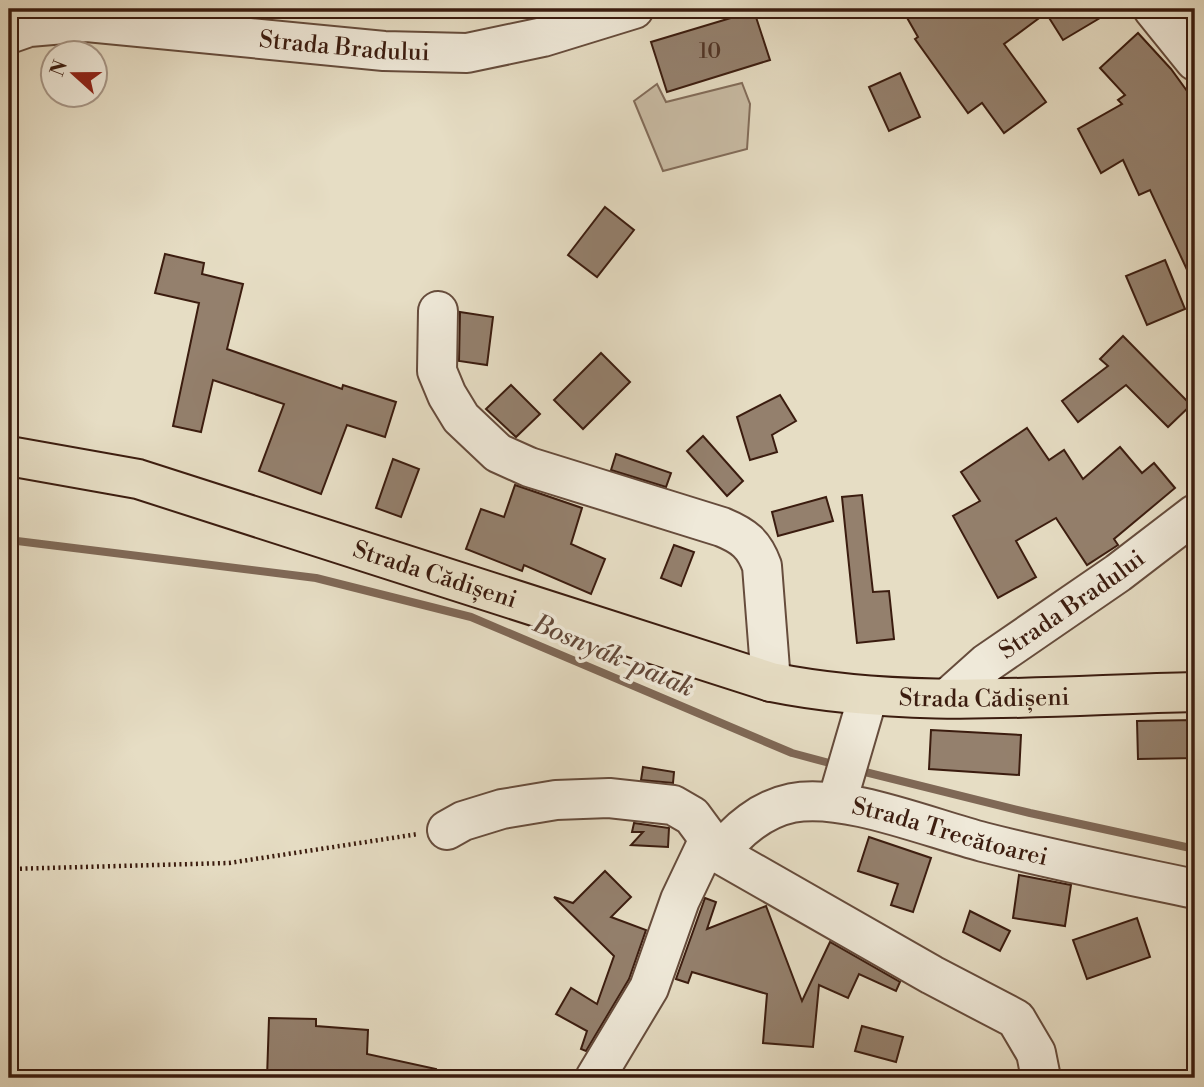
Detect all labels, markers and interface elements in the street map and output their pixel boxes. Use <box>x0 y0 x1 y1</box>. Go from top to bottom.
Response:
street label: Strada Bradului <box>258 25 430 68</box>
north arrow <box>38 38 108 108</box>
house number: 10 <box>699 39 721 65</box>
text: N <box>45 57 73 80</box>
street label: Strada Cădișeni <box>349 535 521 616</box>
street label: Strada Bradului <box>994 544 1151 666</box>
water label: Bosnyák-patak <box>527 607 699 704</box>
street label: Strada Cădișeni <box>898 682 1070 715</box>
street label: Strada Trecătoarei <box>849 792 1051 873</box>

